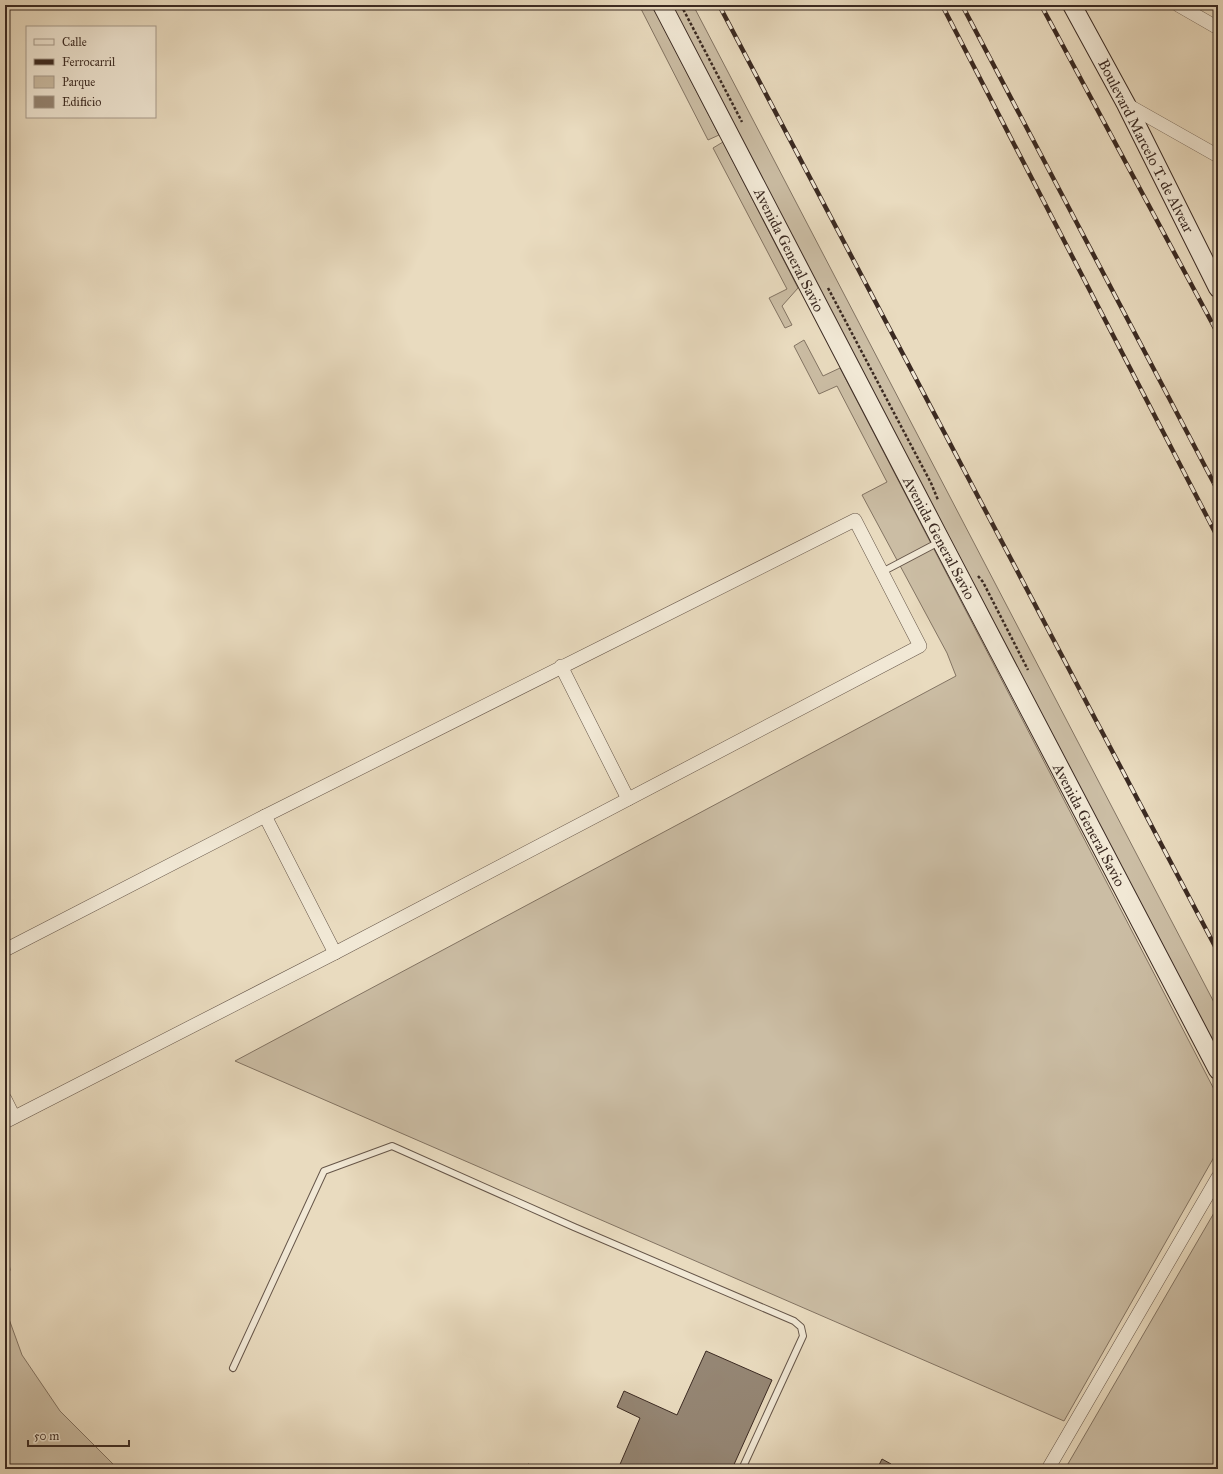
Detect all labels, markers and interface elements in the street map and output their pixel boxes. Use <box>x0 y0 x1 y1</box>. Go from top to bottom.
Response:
legend <box>26 26 156 118</box>
text: Calle <box>62 35 87 49</box>
text: Ferrocarril <box>62 55 116 69</box>
street label: Boulevard Marcelo T. de Alvear <box>1094 56 1198 236</box>
text: Parque <box>62 75 95 90</box>
text: Edificio <box>62 95 101 109</box>
street label: Avenida General Savio <box>750 184 828 315</box>
street label: Avenida General Savio <box>899 473 979 603</box>
street label: Avenida General Savio <box>1049 760 1129 890</box>
scale bar <box>28 1422 129 1448</box>
text: 50 m <box>34 1429 59 1443</box>

